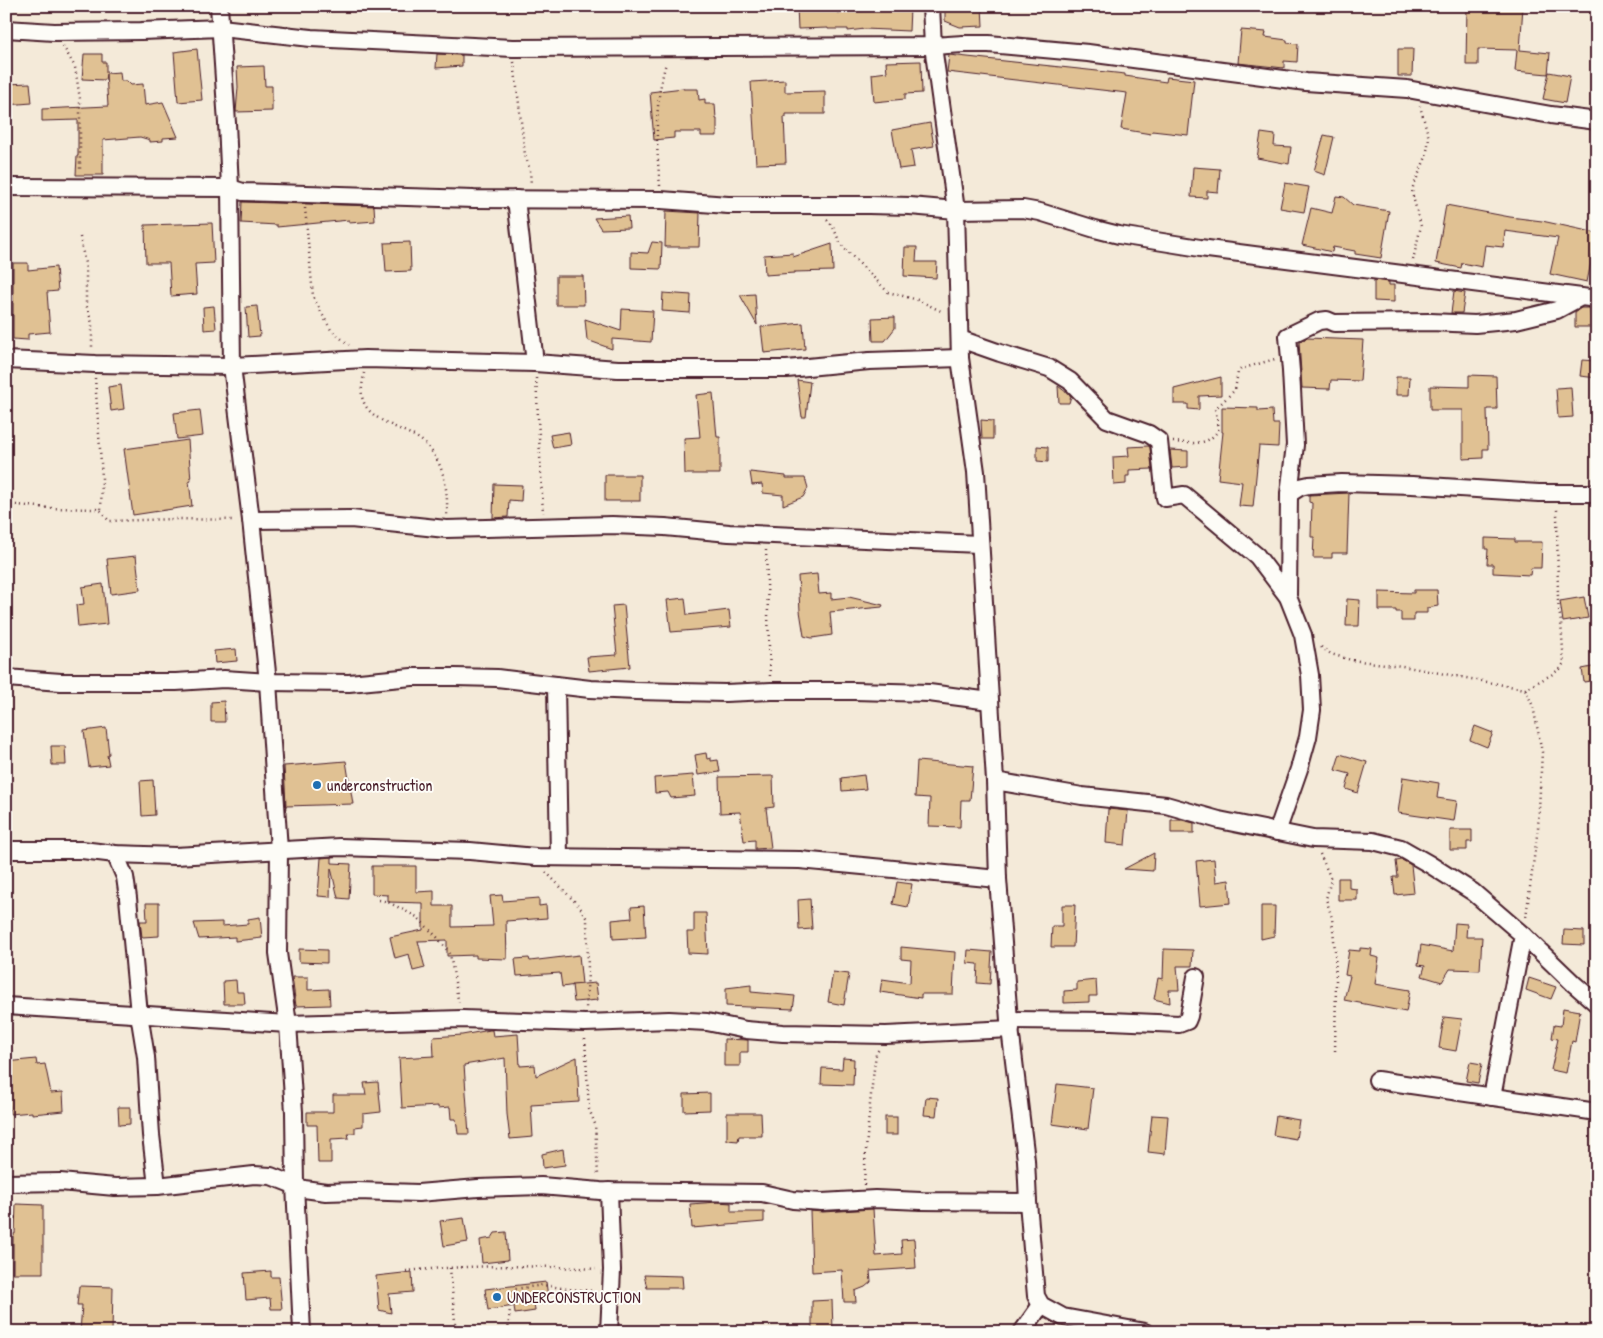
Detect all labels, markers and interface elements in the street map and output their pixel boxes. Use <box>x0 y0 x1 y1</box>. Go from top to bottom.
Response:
place label: underconstruction <box>327 774 433 796</box>
marker: underconstruction <box>311 779 323 791</box>
place label: UNDERCONSTRUCTION <box>507 1286 641 1308</box>
marker: UNDERCONSTRUCTION <box>491 1291 503 1303</box>

